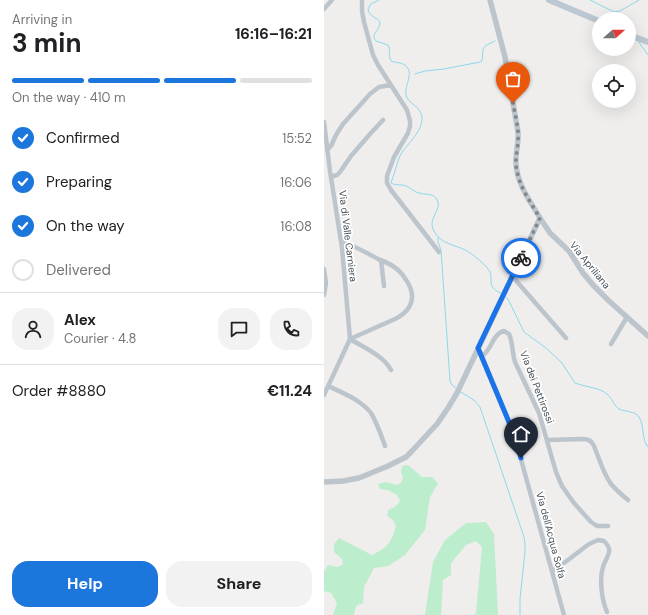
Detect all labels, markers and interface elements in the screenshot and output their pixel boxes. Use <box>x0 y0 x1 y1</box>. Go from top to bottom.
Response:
text: Arriving in <box>12 11 72 28</box>
north arrow <box>592 12 636 56</box>
map controls <box>592 12 636 108</box>
text: 16:16–16:21 <box>235 24 312 44</box>
text: 3 min <box>12 26 81 60</box>
pin <box>496 62 530 103</box>
button: locate <box>592 64 636 108</box>
icon: bag <box>502 68 524 90</box>
text: On the way · 410 m <box>12 89 126 106</box>
icon: check <box>12 127 34 149</box>
text: Confirmed <box>46 128 120 148</box>
text: 15:52 <box>282 130 312 147</box>
icon: check <box>12 171 34 193</box>
text: Preparing <box>46 172 112 192</box>
text: 16:06 <box>280 174 312 191</box>
street label: Via di Valle Carniera <box>336 189 360 283</box>
icon: check <box>12 215 34 237</box>
text: On the way <box>46 216 125 236</box>
text: 16:08 <box>280 218 312 235</box>
courier <box>501 238 541 278</box>
street label: Via Apriliana <box>567 239 613 291</box>
icon: bike <box>510 247 532 269</box>
text: Delivered <box>46 260 111 280</box>
button: person <box>12 308 54 350</box>
button: chat <box>218 308 260 350</box>
button: phone <box>270 308 312 350</box>
text: Alex <box>64 310 96 330</box>
text: Courier · 4.8 <box>64 330 136 347</box>
street label: Via dei Pettirossi <box>517 349 557 425</box>
text: Order #8880 <box>12 381 106 401</box>
text: €11.24 <box>267 381 312 401</box>
pin <box>504 417 538 458</box>
icon: home <box>510 423 532 445</box>
street label: Via dell'Acqua Solfa <box>533 490 569 580</box>
button: Help <box>12 561 158 607</box>
button: Share <box>166 561 312 607</box>

